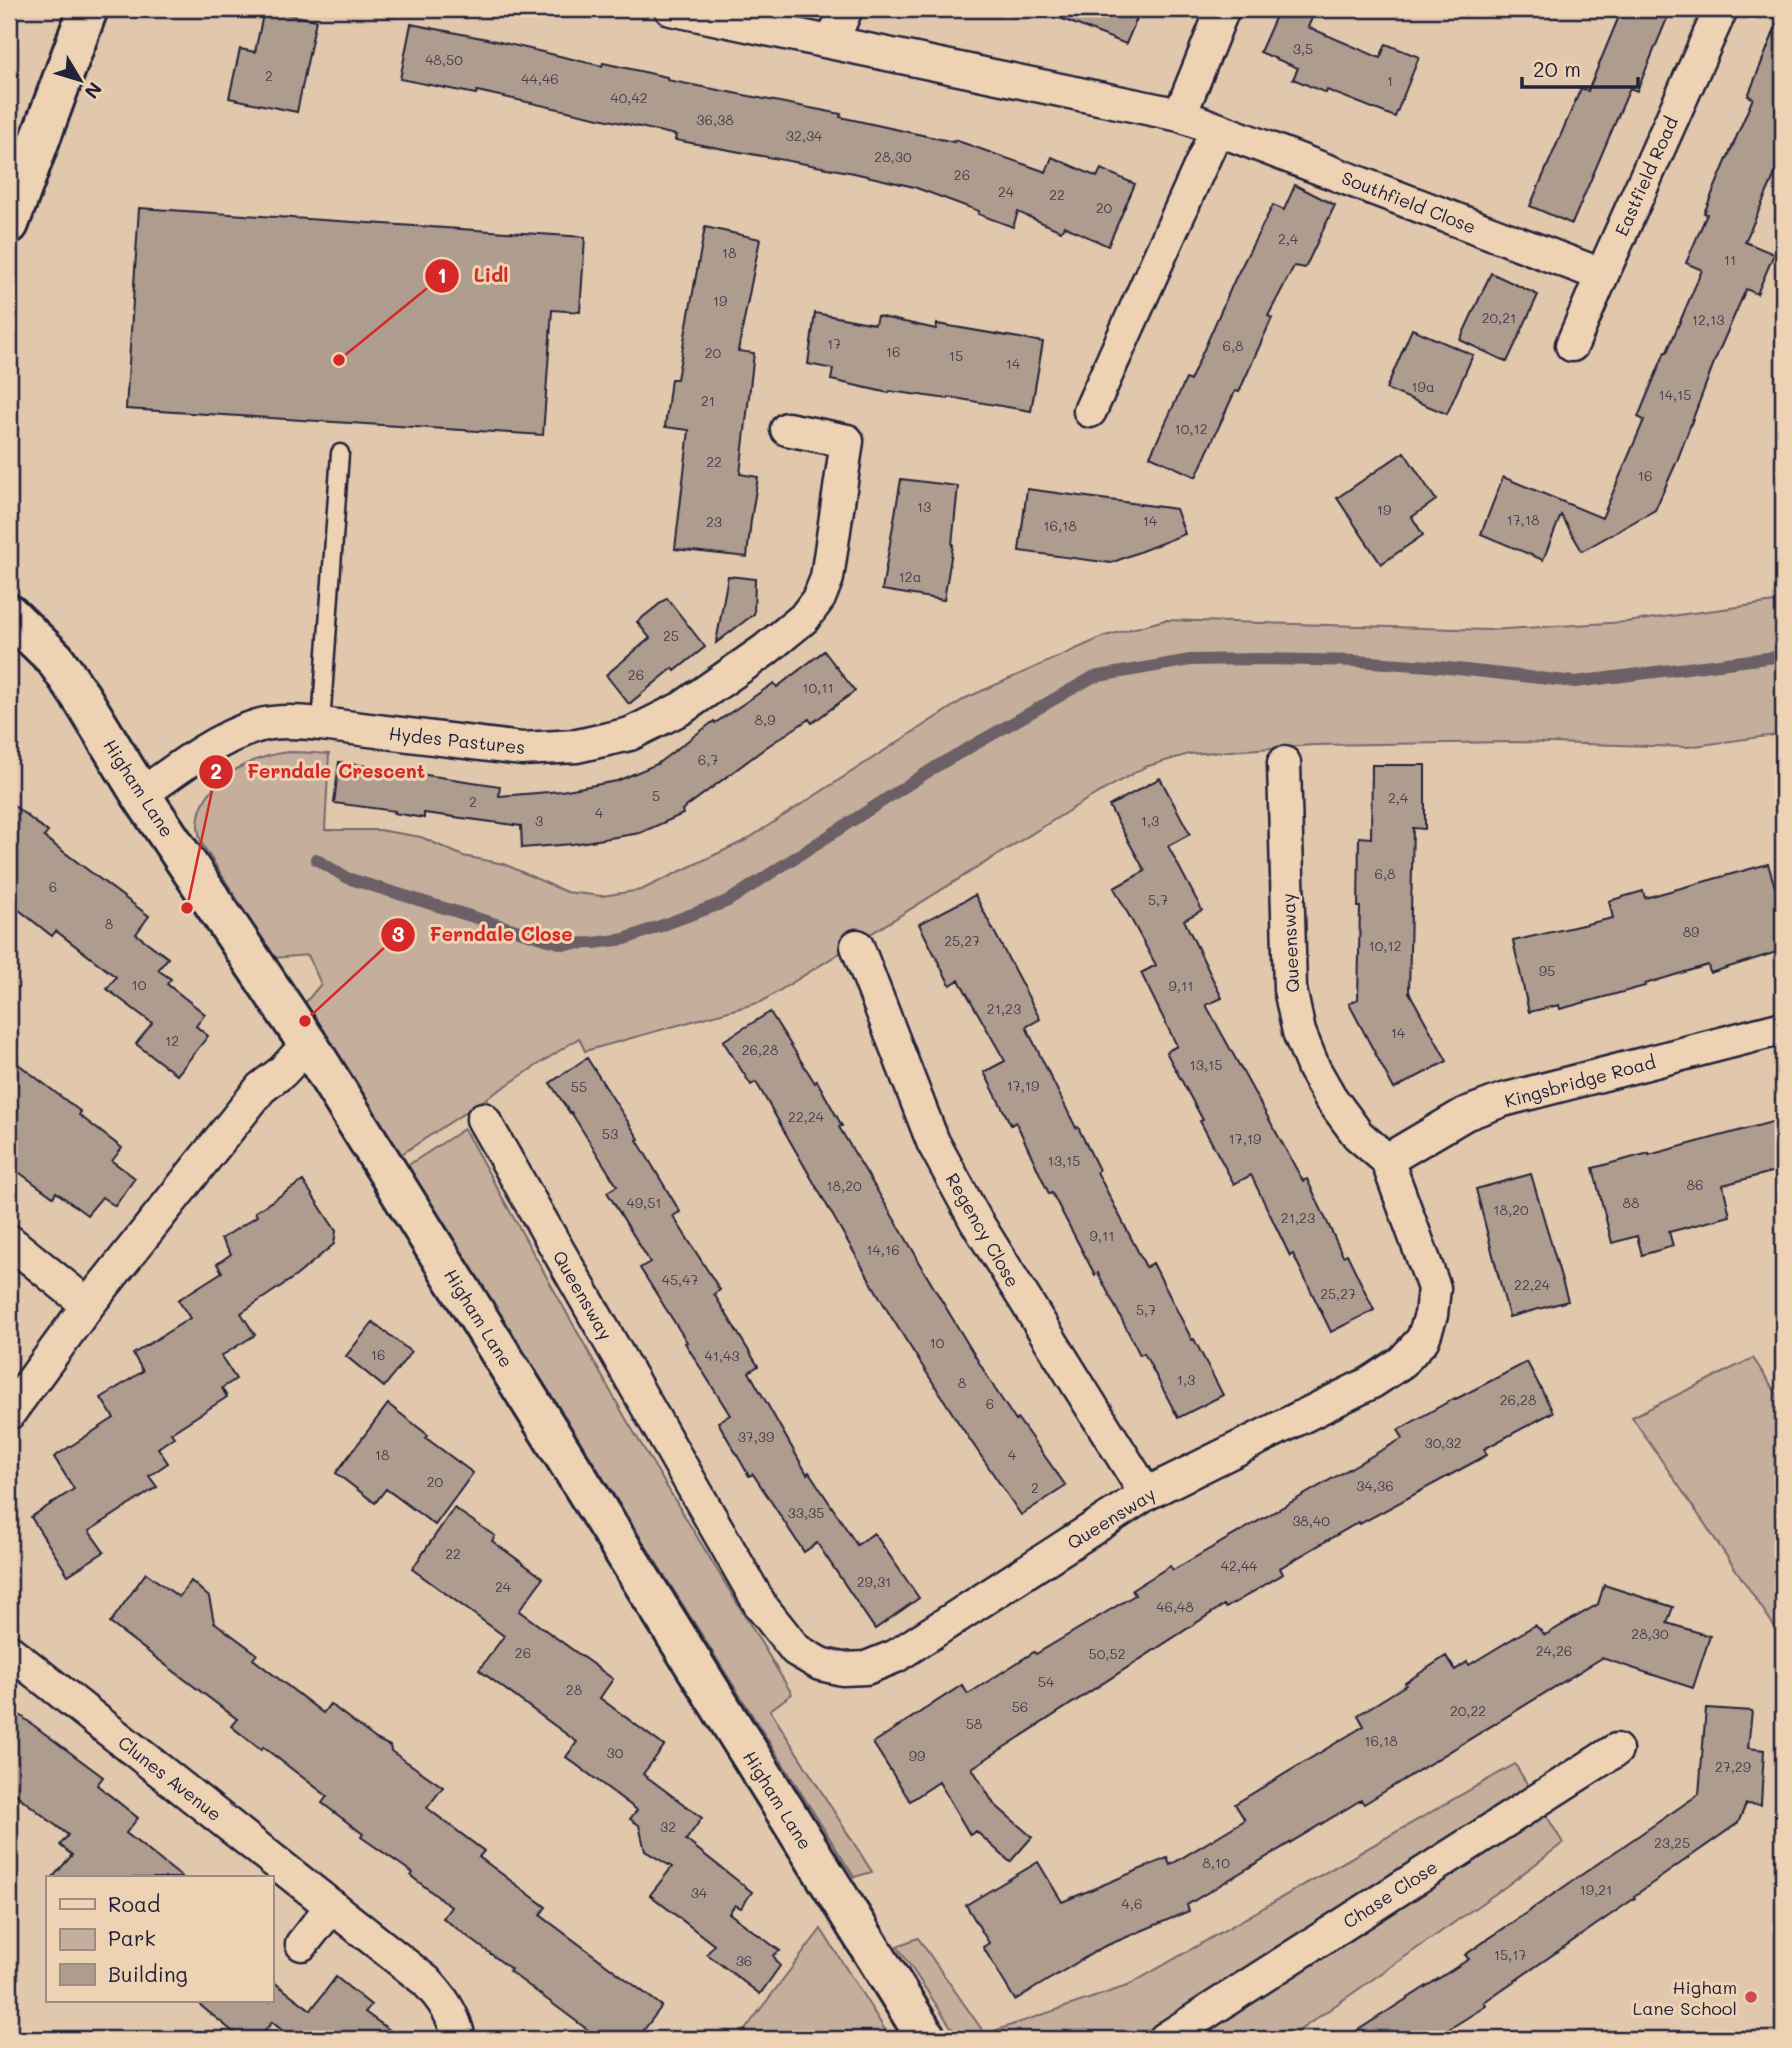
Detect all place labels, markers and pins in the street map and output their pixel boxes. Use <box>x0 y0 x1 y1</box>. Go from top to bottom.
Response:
callout: Lidl <box>424 256 522 296</box>
callout: Ferndale Crescent <box>198 752 439 792</box>
callout: Ferndale Close <box>381 915 587 955</box>
place label: Higham Lane School <box>1633 1975 1737 2020</box>
marker: Higham Lane School <box>1743 1989 1759 2005</box>

